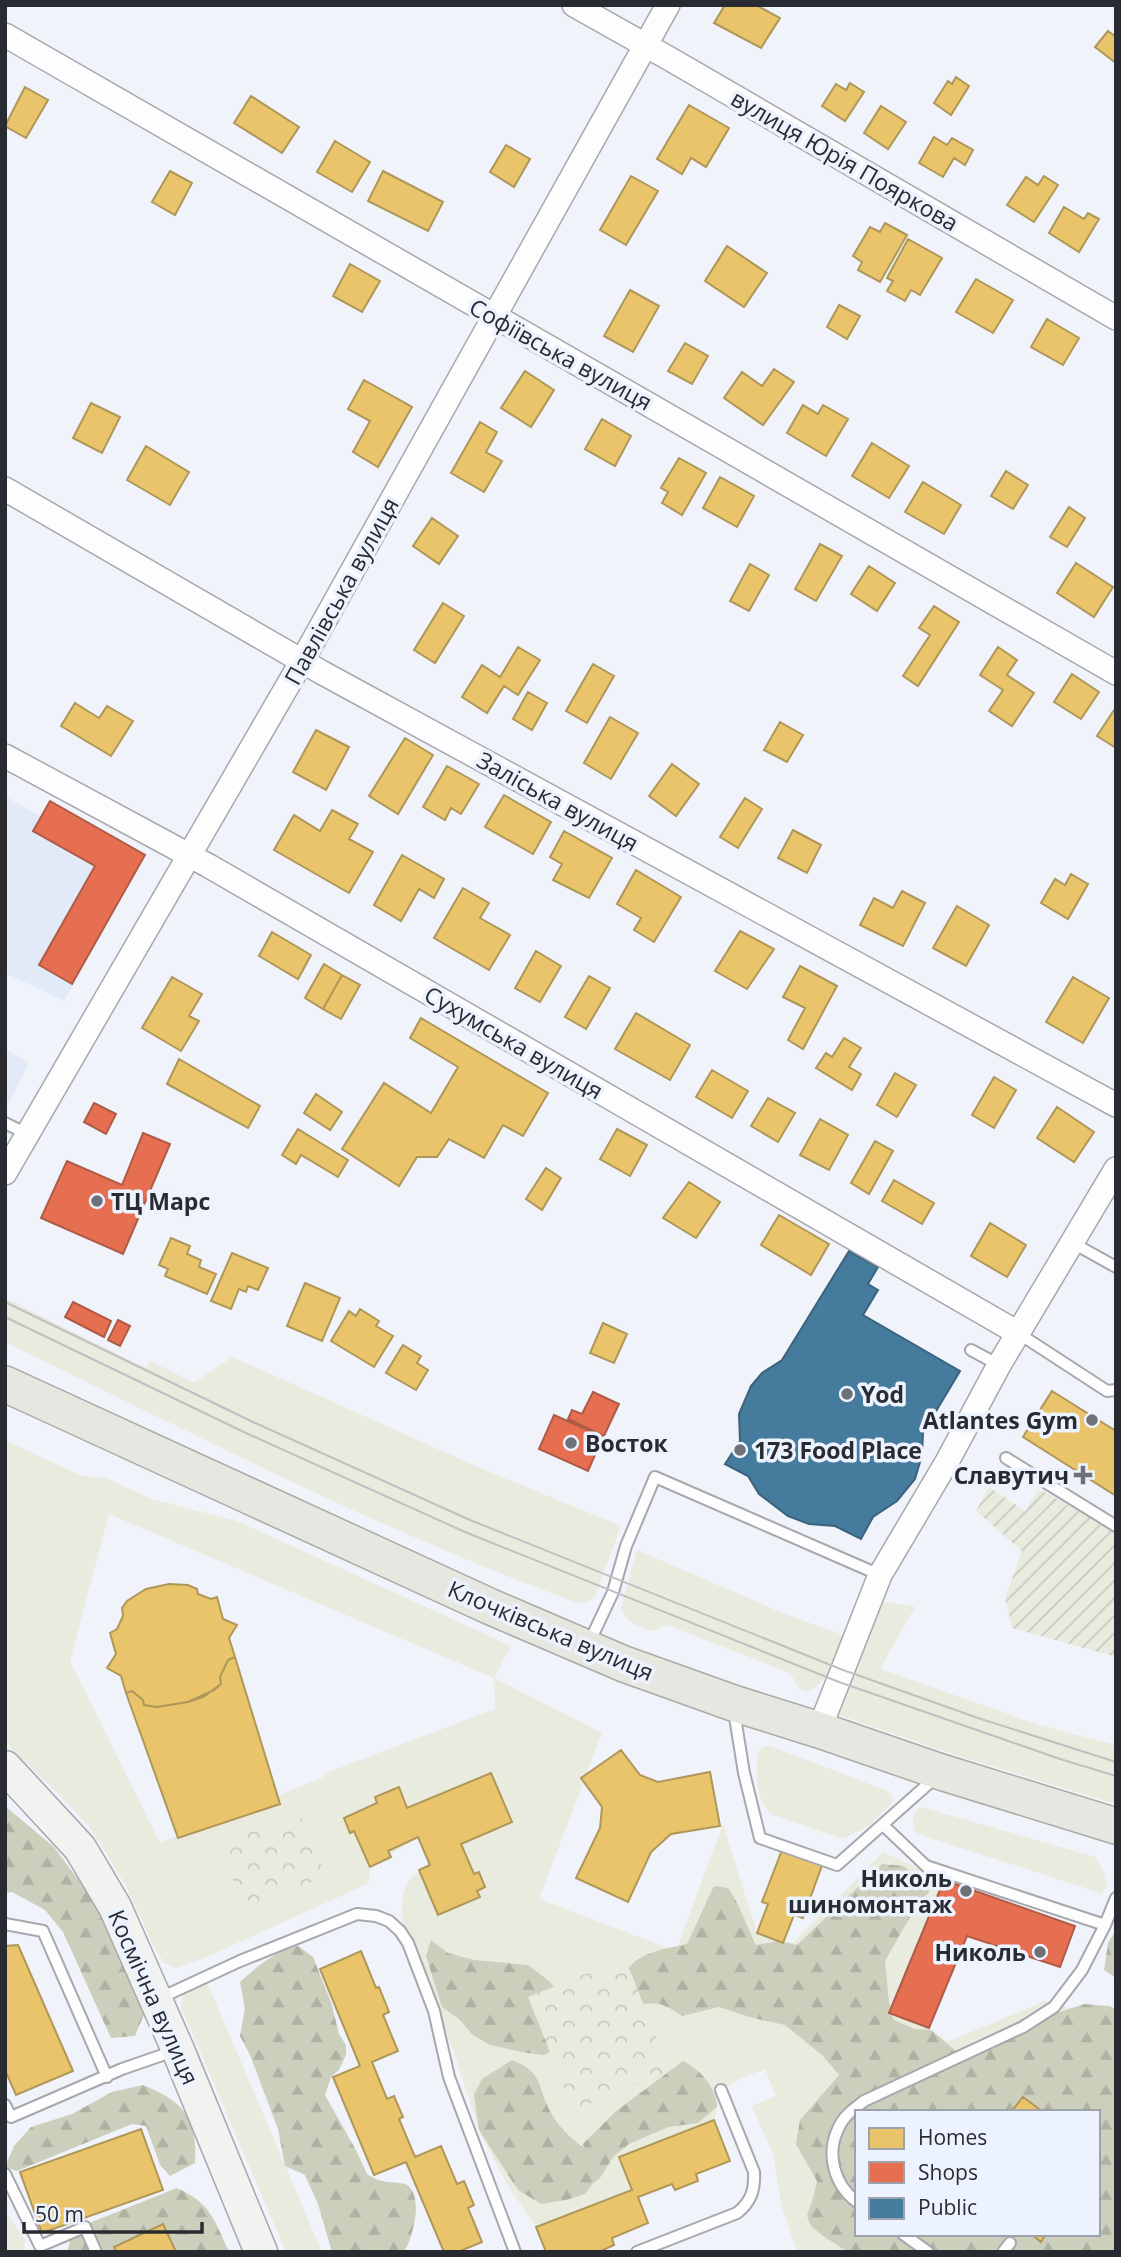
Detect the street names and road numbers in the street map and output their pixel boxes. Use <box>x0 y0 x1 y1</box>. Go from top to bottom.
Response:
street label: вулиця Юрія Пояркова <box>726 82 964 238</box>
street label: Софіївська вулиця <box>464 290 658 418</box>
street label: Павлівська вулиця <box>276 492 406 690</box>
street label: Заліська вулиця <box>472 743 644 859</box>
street label: Сухумська вулиця <box>419 978 609 1106</box>
street label: Клочківська вулиця <box>443 1572 659 1688</box>
street label: Космічна вулиця <box>101 1904 207 2090</box>

